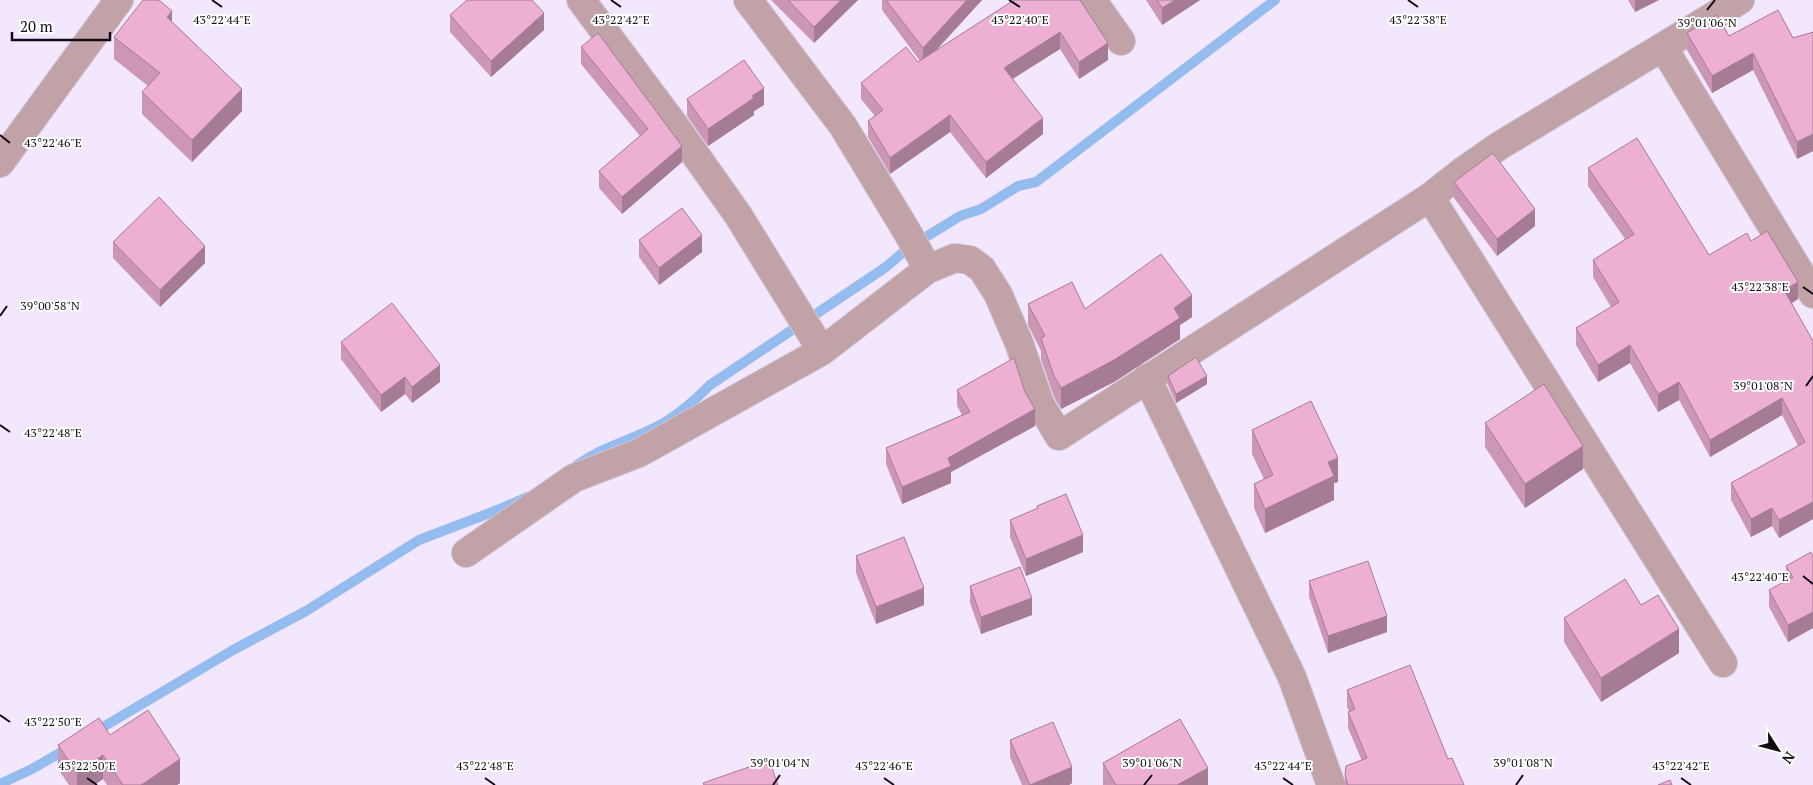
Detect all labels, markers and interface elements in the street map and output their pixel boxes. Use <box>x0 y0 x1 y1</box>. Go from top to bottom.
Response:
scale bar <box>12 10 110 42</box>
text: 43°22'44"E <box>193 12 251 27</box>
text: 43°22'42"E <box>592 12 650 27</box>
text: 43°22'40"E <box>991 12 1049 27</box>
text: 43°22'38"E <box>1389 12 1447 27</box>
text: 39°01'06"N <box>1677 15 1737 30</box>
text: 20 m <box>20 16 53 36</box>
text: 43°22'46"E <box>24 135 82 150</box>
text: 43°22'38"E <box>1731 279 1789 294</box>
text: 39°00'58"N <box>20 298 80 313</box>
text: 39°01'08"N <box>1733 378 1793 393</box>
text: 43°22'48"E <box>24 425 82 440</box>
text: 43°22'40"E <box>1731 569 1789 584</box>
text: 43°22'50"E <box>24 714 82 729</box>
north arrow <box>1753 725 1803 775</box>
text: N <box>1778 748 1800 768</box>
text: 39°01'04"N <box>750 755 810 770</box>
text: 39°01'06"N <box>1122 755 1182 770</box>
text: 39°01'08"N <box>1493 755 1553 770</box>
text: 43°22'50"E <box>58 758 116 773</box>
text: 43°22'48"E <box>456 758 514 773</box>
text: 43°22'46"E <box>855 758 913 773</box>
text: 43°22'44"E <box>1254 758 1312 773</box>
text: 43°22'42"E <box>1652 758 1710 773</box>

